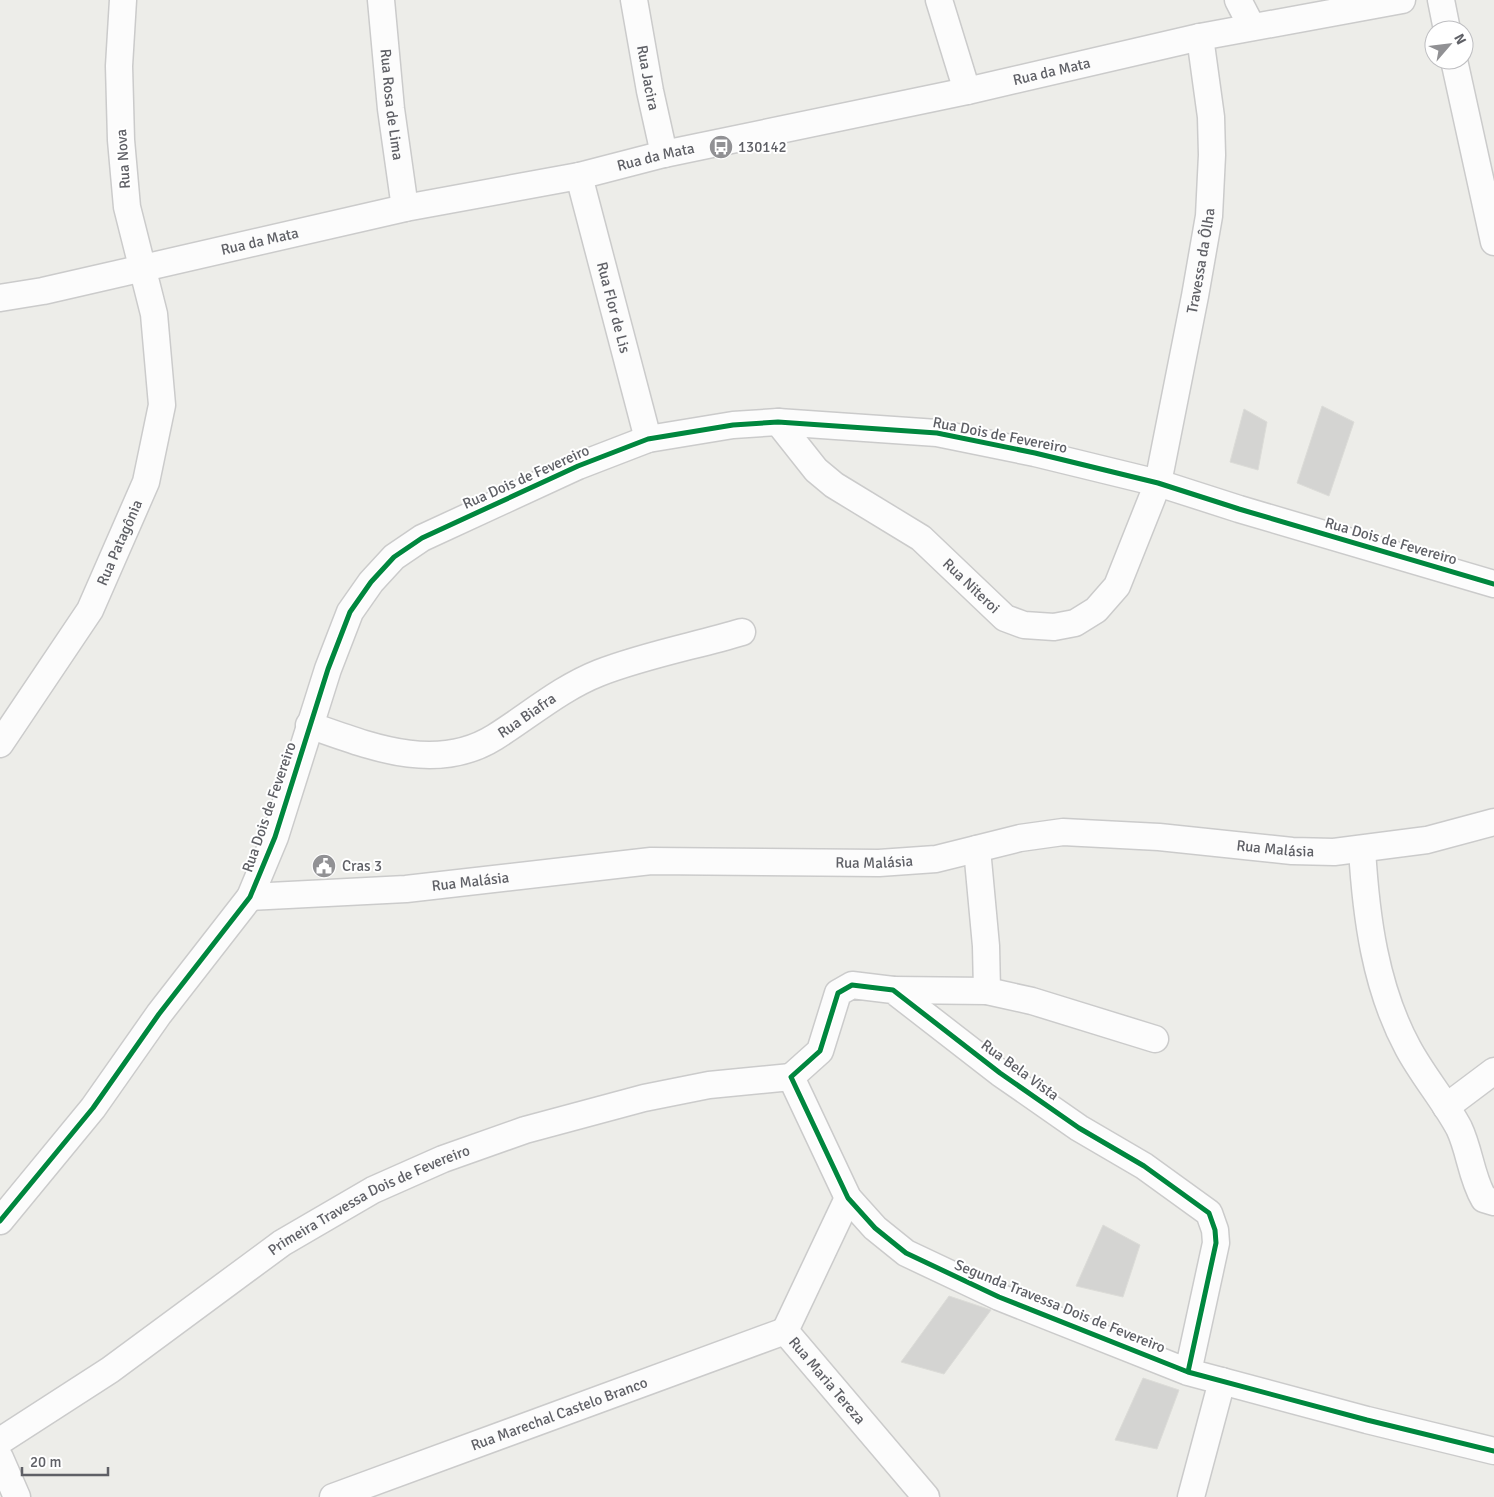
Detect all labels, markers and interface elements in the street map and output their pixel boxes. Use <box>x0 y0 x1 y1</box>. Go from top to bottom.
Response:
north arrow <box>1424 20 1474 70</box>
text: N <box>1450 31 1470 47</box>
street label: Rua Jacira <box>633 44 663 112</box>
street label: Rua Rosa de Lima <box>377 48 407 161</box>
street label: Rua da Mata <box>1011 54 1092 89</box>
street label: Rua Nova <box>112 128 134 190</box>
bus stop icon: 130142 <box>708 134 734 160</box>
place label: 130142 <box>738 138 787 156</box>
street label: Rua da Mata <box>615 139 696 175</box>
street label: Travessa da Ôlha <box>1183 208 1218 315</box>
street label: Rua da Mata <box>219 224 300 259</box>
street label: Rua Flor de Lis <box>593 260 634 356</box>
street label: Rua Dois de Fevereiro <box>931 413 1069 457</box>
street label: Rua Dois de Fevereiro <box>460 441 592 513</box>
street label: Rua Patagônia <box>93 497 146 588</box>
street label: Rua Dois de Fevereiro <box>1323 514 1459 569</box>
street label: Rua Niteroi <box>939 555 1004 617</box>
street label: Rua Biafra <box>494 689 559 742</box>
street label: Rua Dois de Fevereiro <box>238 739 300 875</box>
street label: Rua Malásia <box>1236 836 1314 861</box>
street label: Rua Malásia <box>835 852 914 872</box>
public building icon: Cras 3 <box>311 853 337 879</box>
place label: Cras 3 <box>342 857 382 875</box>
street label: Rua Malásia <box>431 868 510 895</box>
street label: Rua Bela Vista <box>978 1036 1062 1104</box>
street label: Primeira Travessa Dois de Fevereiro <box>264 1141 472 1259</box>
street label: Segunda Travessa Dois de Fevereiro <box>952 1255 1168 1357</box>
street label: Rua Maria Tereza <box>785 1333 869 1428</box>
street label: Rua Marechal Castelo Branco <box>468 1373 650 1455</box>
scale bar <box>22 1444 109 1476</box>
text: 20 m <box>30 1453 61 1471</box>

